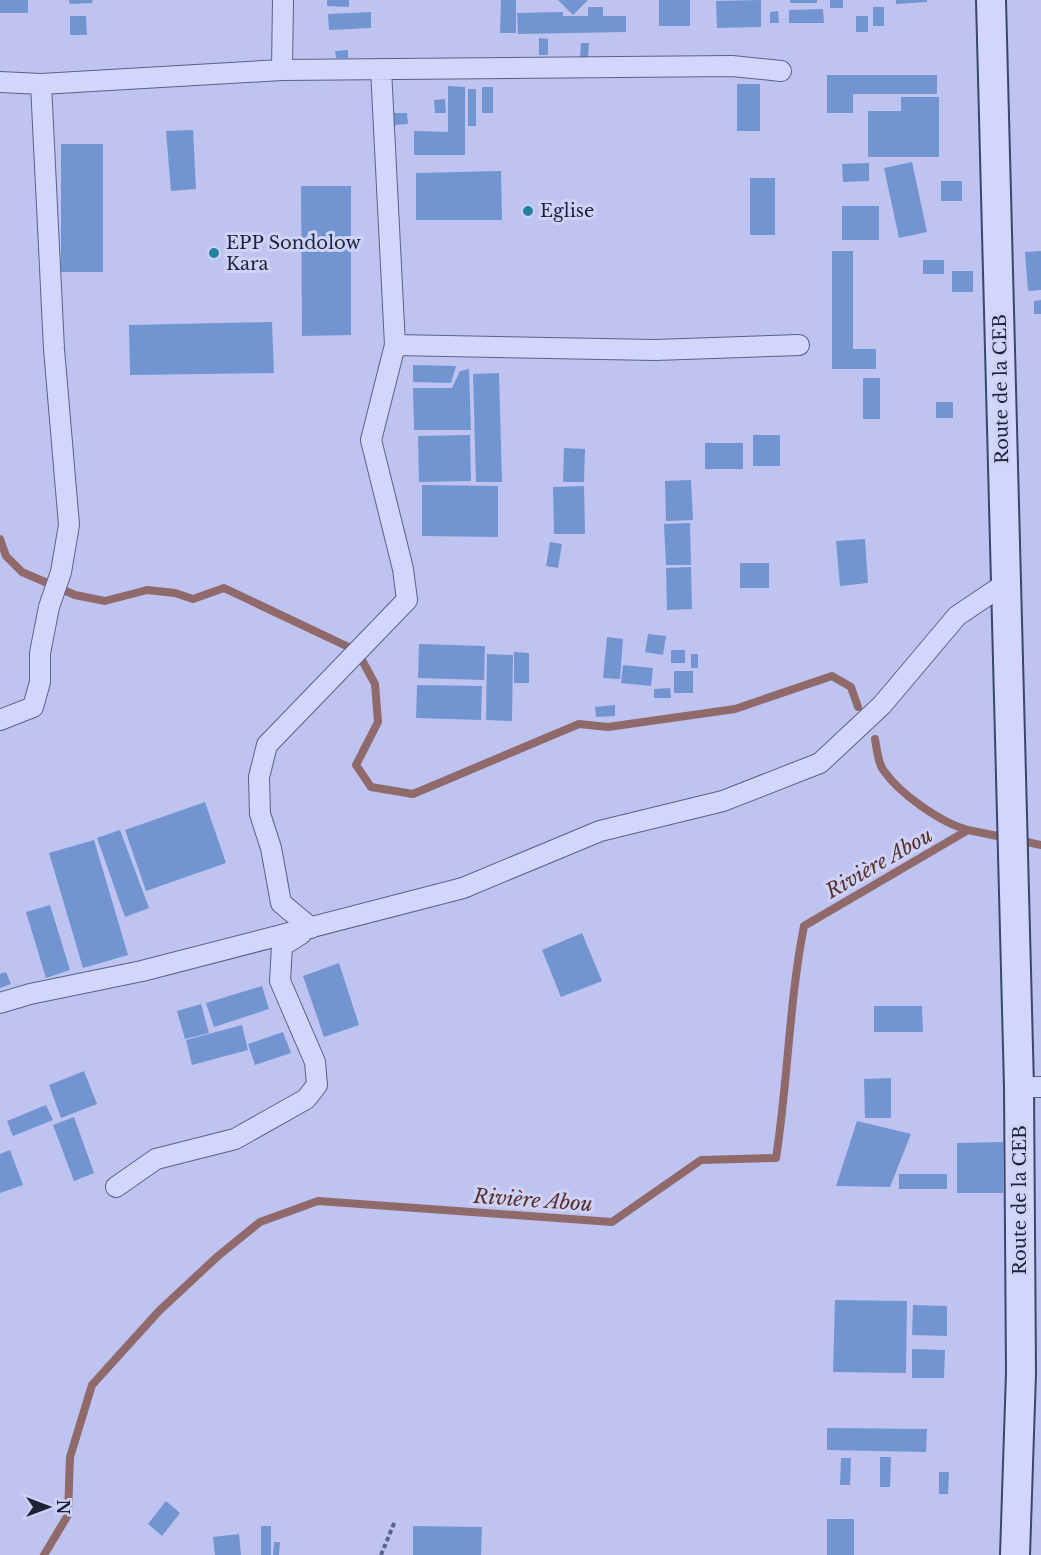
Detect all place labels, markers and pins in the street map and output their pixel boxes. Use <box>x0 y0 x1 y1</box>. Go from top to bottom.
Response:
place label: Eglise <box>540 200 594 222</box>
marker: Eglise <box>521 204 535 218</box>
place label: EPP Sondolow Kara <box>226 232 361 275</box>
marker: EPP Sondolow Kara <box>207 246 221 260</box>

